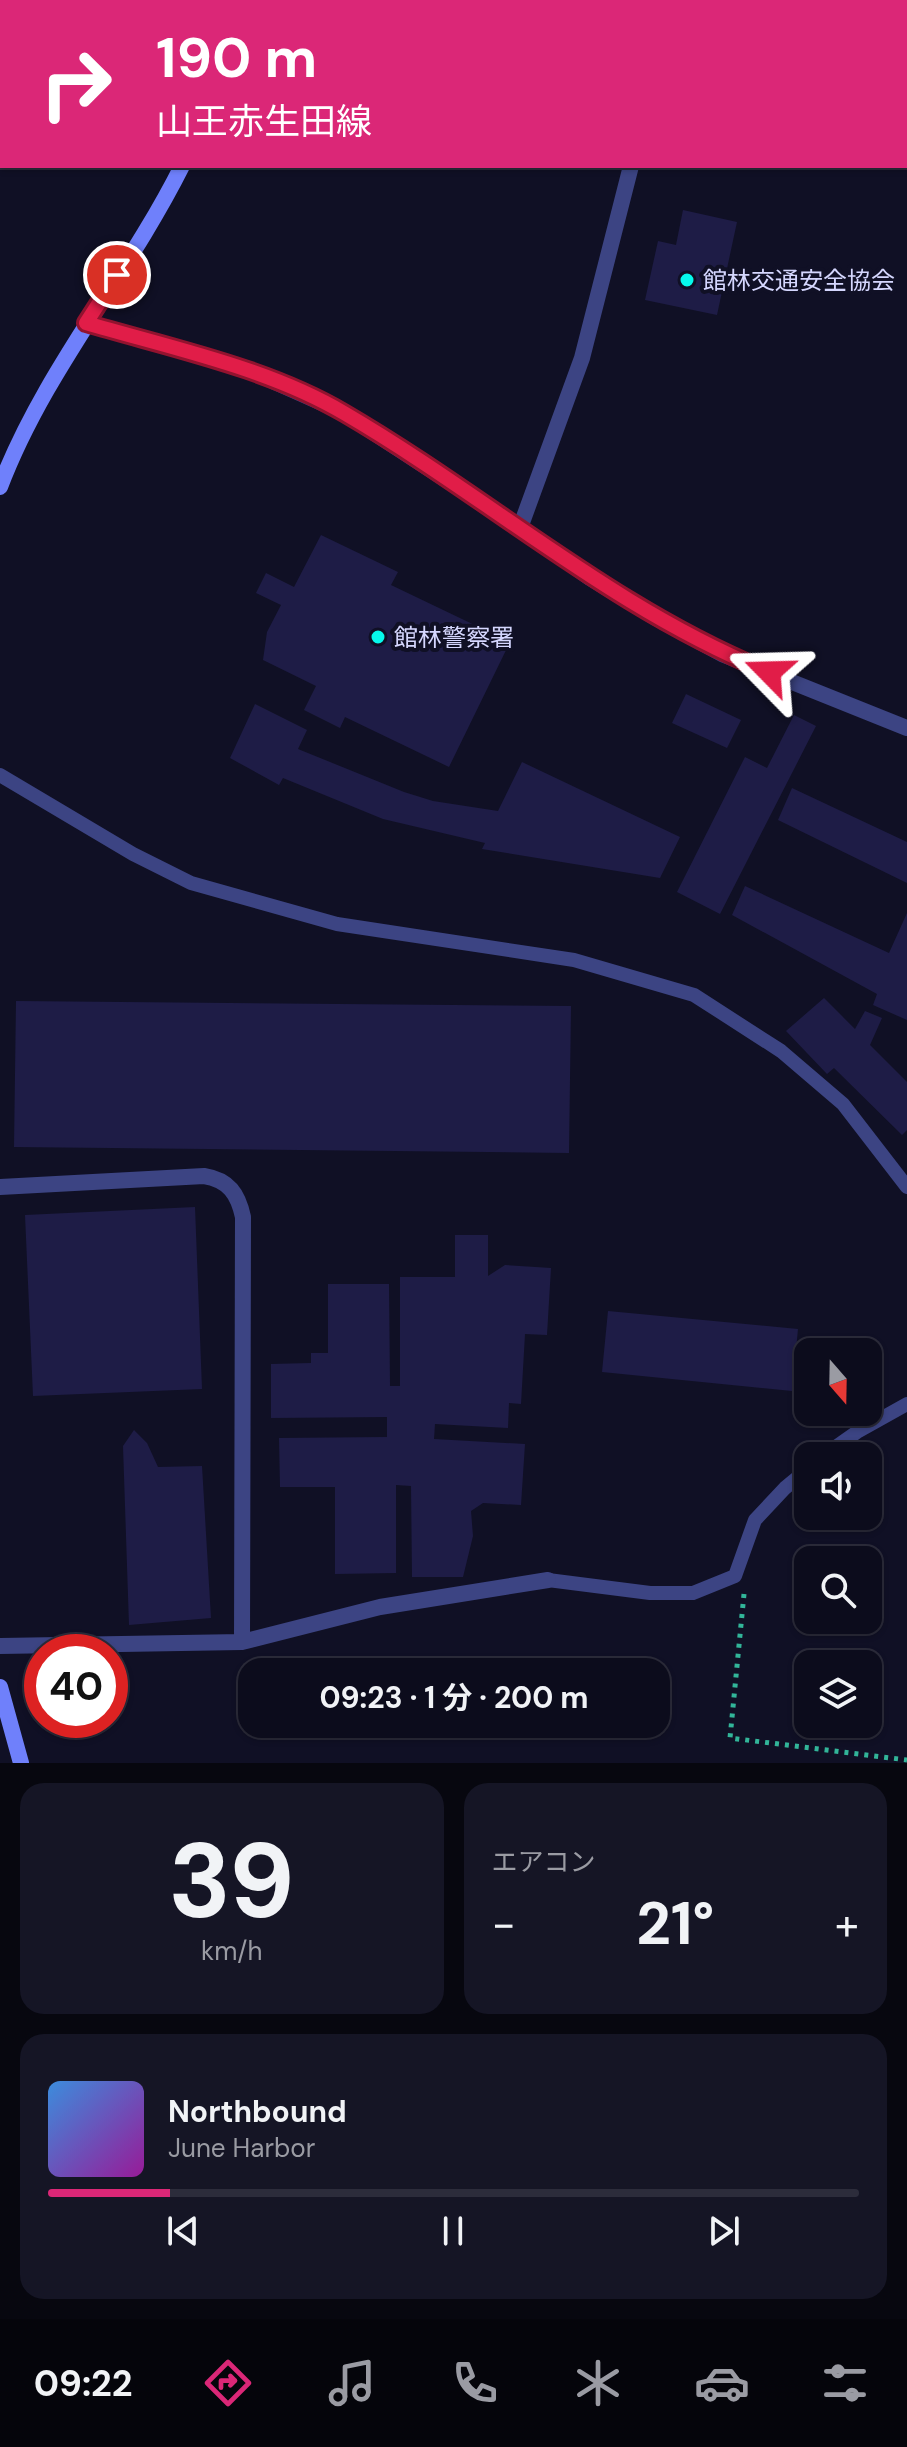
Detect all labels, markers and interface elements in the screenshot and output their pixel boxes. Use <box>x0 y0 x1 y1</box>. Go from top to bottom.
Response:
text: 190 m <box>156 21 317 94</box>
icon: right <box>24 32 128 136</box>
text: 山王赤生田線 <box>156 98 372 145</box>
pin <box>83 241 151 309</box>
icon: arrive <box>95 253 139 297</box>
place label: 館林交通安全協会 <box>703 265 895 296</box>
marker: 館林交通安全協会 <box>678 271 696 289</box>
place label: 館林警察署 <box>394 622 514 653</box>
marker: 館林警察署 <box>369 628 387 646</box>
position arrow <box>727 630 811 714</box>
north arrow <box>794 1338 882 1426</box>
map controls <box>794 1338 882 1738</box>
button: sound <box>794 1442 882 1530</box>
button: search <box>794 1546 882 1634</box>
speed limit sign: 40 <box>24 1634 128 1738</box>
button: layers <box>794 1650 882 1738</box>
text: 09:23 · 1 分 · 200 m <box>319 1678 589 1717</box>
text: 39 <box>169 1814 295 1949</box>
text: エアコン <box>492 1845 596 1879</box>
text: 21° <box>636 1884 714 1963</box>
text: − <box>492 1895 516 1953</box>
text: + <box>835 1895 859 1953</box>
text: km/h <box>201 1934 262 1968</box>
text: Northbound <box>168 2092 347 2131</box>
text: June Harbor <box>168 2131 315 2165</box>
icon: previous <box>161 2209 205 2253</box>
icon: pause <box>431 2209 475 2253</box>
icon: next <box>702 2209 746 2253</box>
icon: directions <box>200 2355 256 2411</box>
icon: music <box>324 2355 380 2411</box>
icon: phone <box>447 2355 503 2411</box>
icon: climate <box>570 2355 626 2411</box>
icon: car <box>694 2355 750 2411</box>
icon: filters <box>817 2355 873 2411</box>
text: 09:22 <box>34 2360 133 2407</box>

